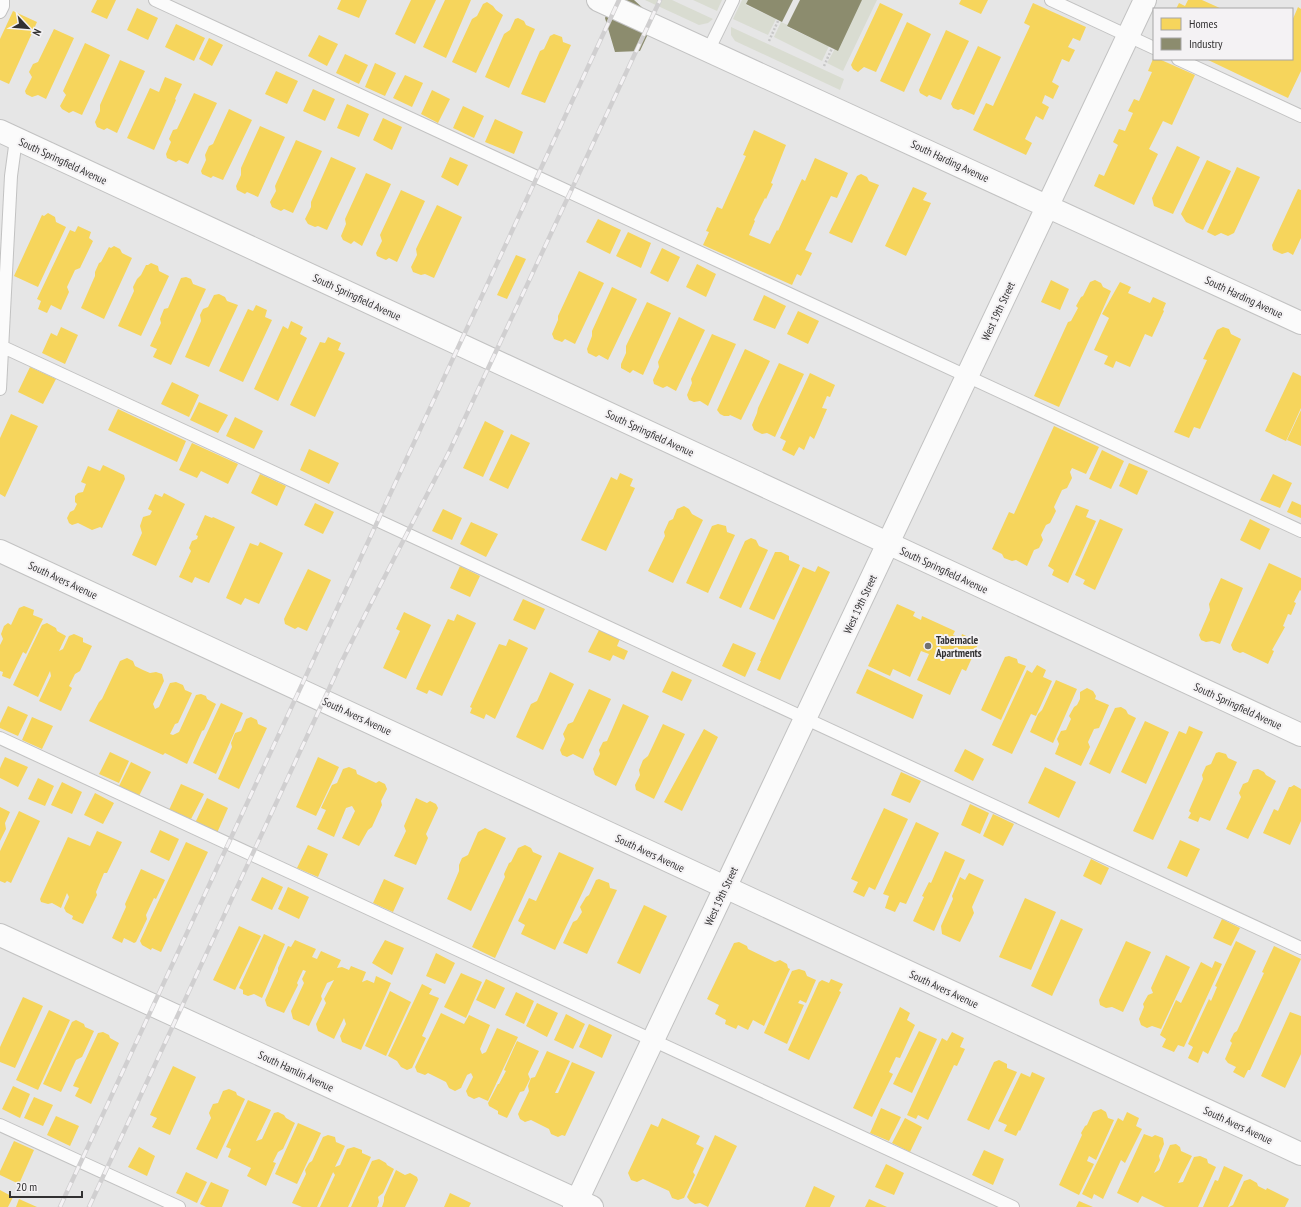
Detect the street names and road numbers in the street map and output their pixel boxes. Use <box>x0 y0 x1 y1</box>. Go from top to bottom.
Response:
street label: South Springfield Avenue <box>17 134 110 188</box>
street label: South Harding Avenue <box>909 137 992 185</box>
street label: South Springfield Avenue <box>311 270 404 324</box>
street label: South Harding Avenue <box>1203 273 1286 321</box>
street label: West 19th Street <box>978 279 1018 343</box>
street label: South Springfield Avenue <box>604 406 697 460</box>
street label: South Springfield Avenue <box>898 543 991 597</box>
street label: South Avers Avenue <box>26 558 100 602</box>
street label: West 19th Street <box>840 572 880 636</box>
street label: South Springfield Avenue <box>1192 679 1285 733</box>
street label: South Avers Avenue <box>320 694 394 738</box>
street label: South Avers Avenue <box>613 831 687 875</box>
street label: West 19th Street <box>701 864 741 928</box>
street label: South Avers Avenue <box>907 967 981 1011</box>
street label: South Hamlin Avenue <box>256 1047 336 1095</box>
street label: South Avers Avenue <box>1201 1103 1275 1147</box>

